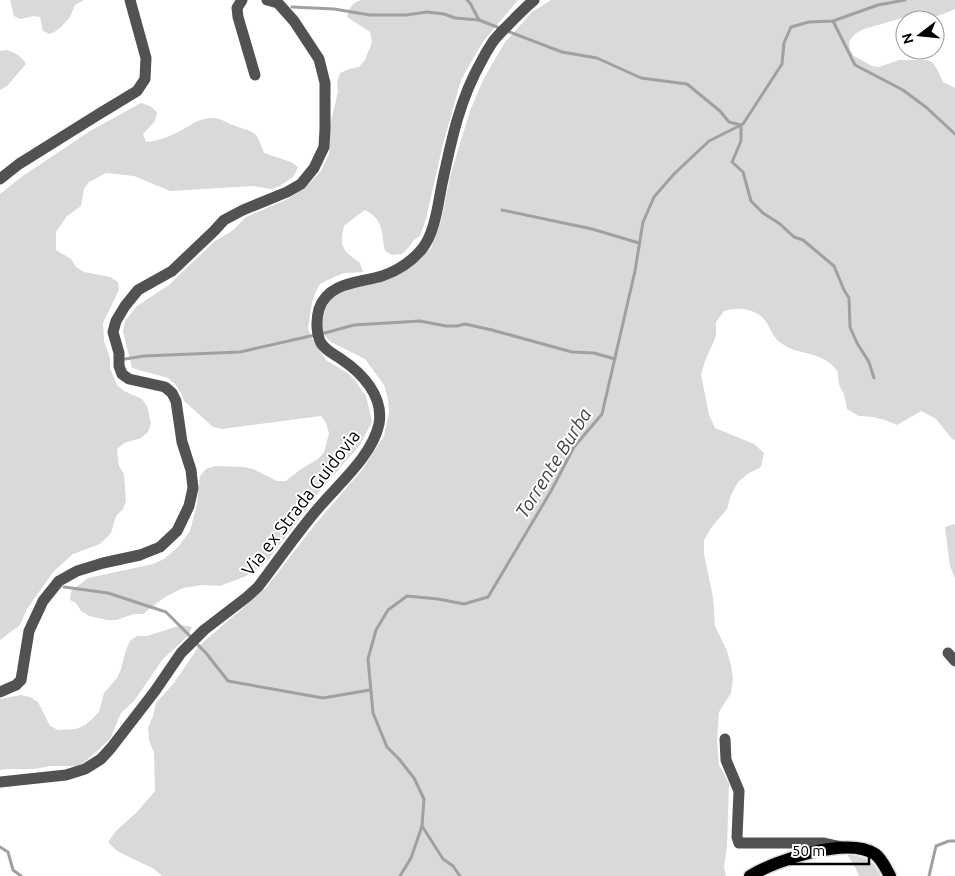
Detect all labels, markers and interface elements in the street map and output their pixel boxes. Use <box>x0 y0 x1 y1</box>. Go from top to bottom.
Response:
north arrow <box>895 10 945 60</box>
text: N <box>898 31 917 46</box>
water label: Torrente Burba <box>510 404 596 522</box>
street label: Via ex Strada Guidovia <box>237 426 363 579</box>
scale bar <box>785 834 869 866</box>
text: 50 m <box>792 842 825 859</box>

